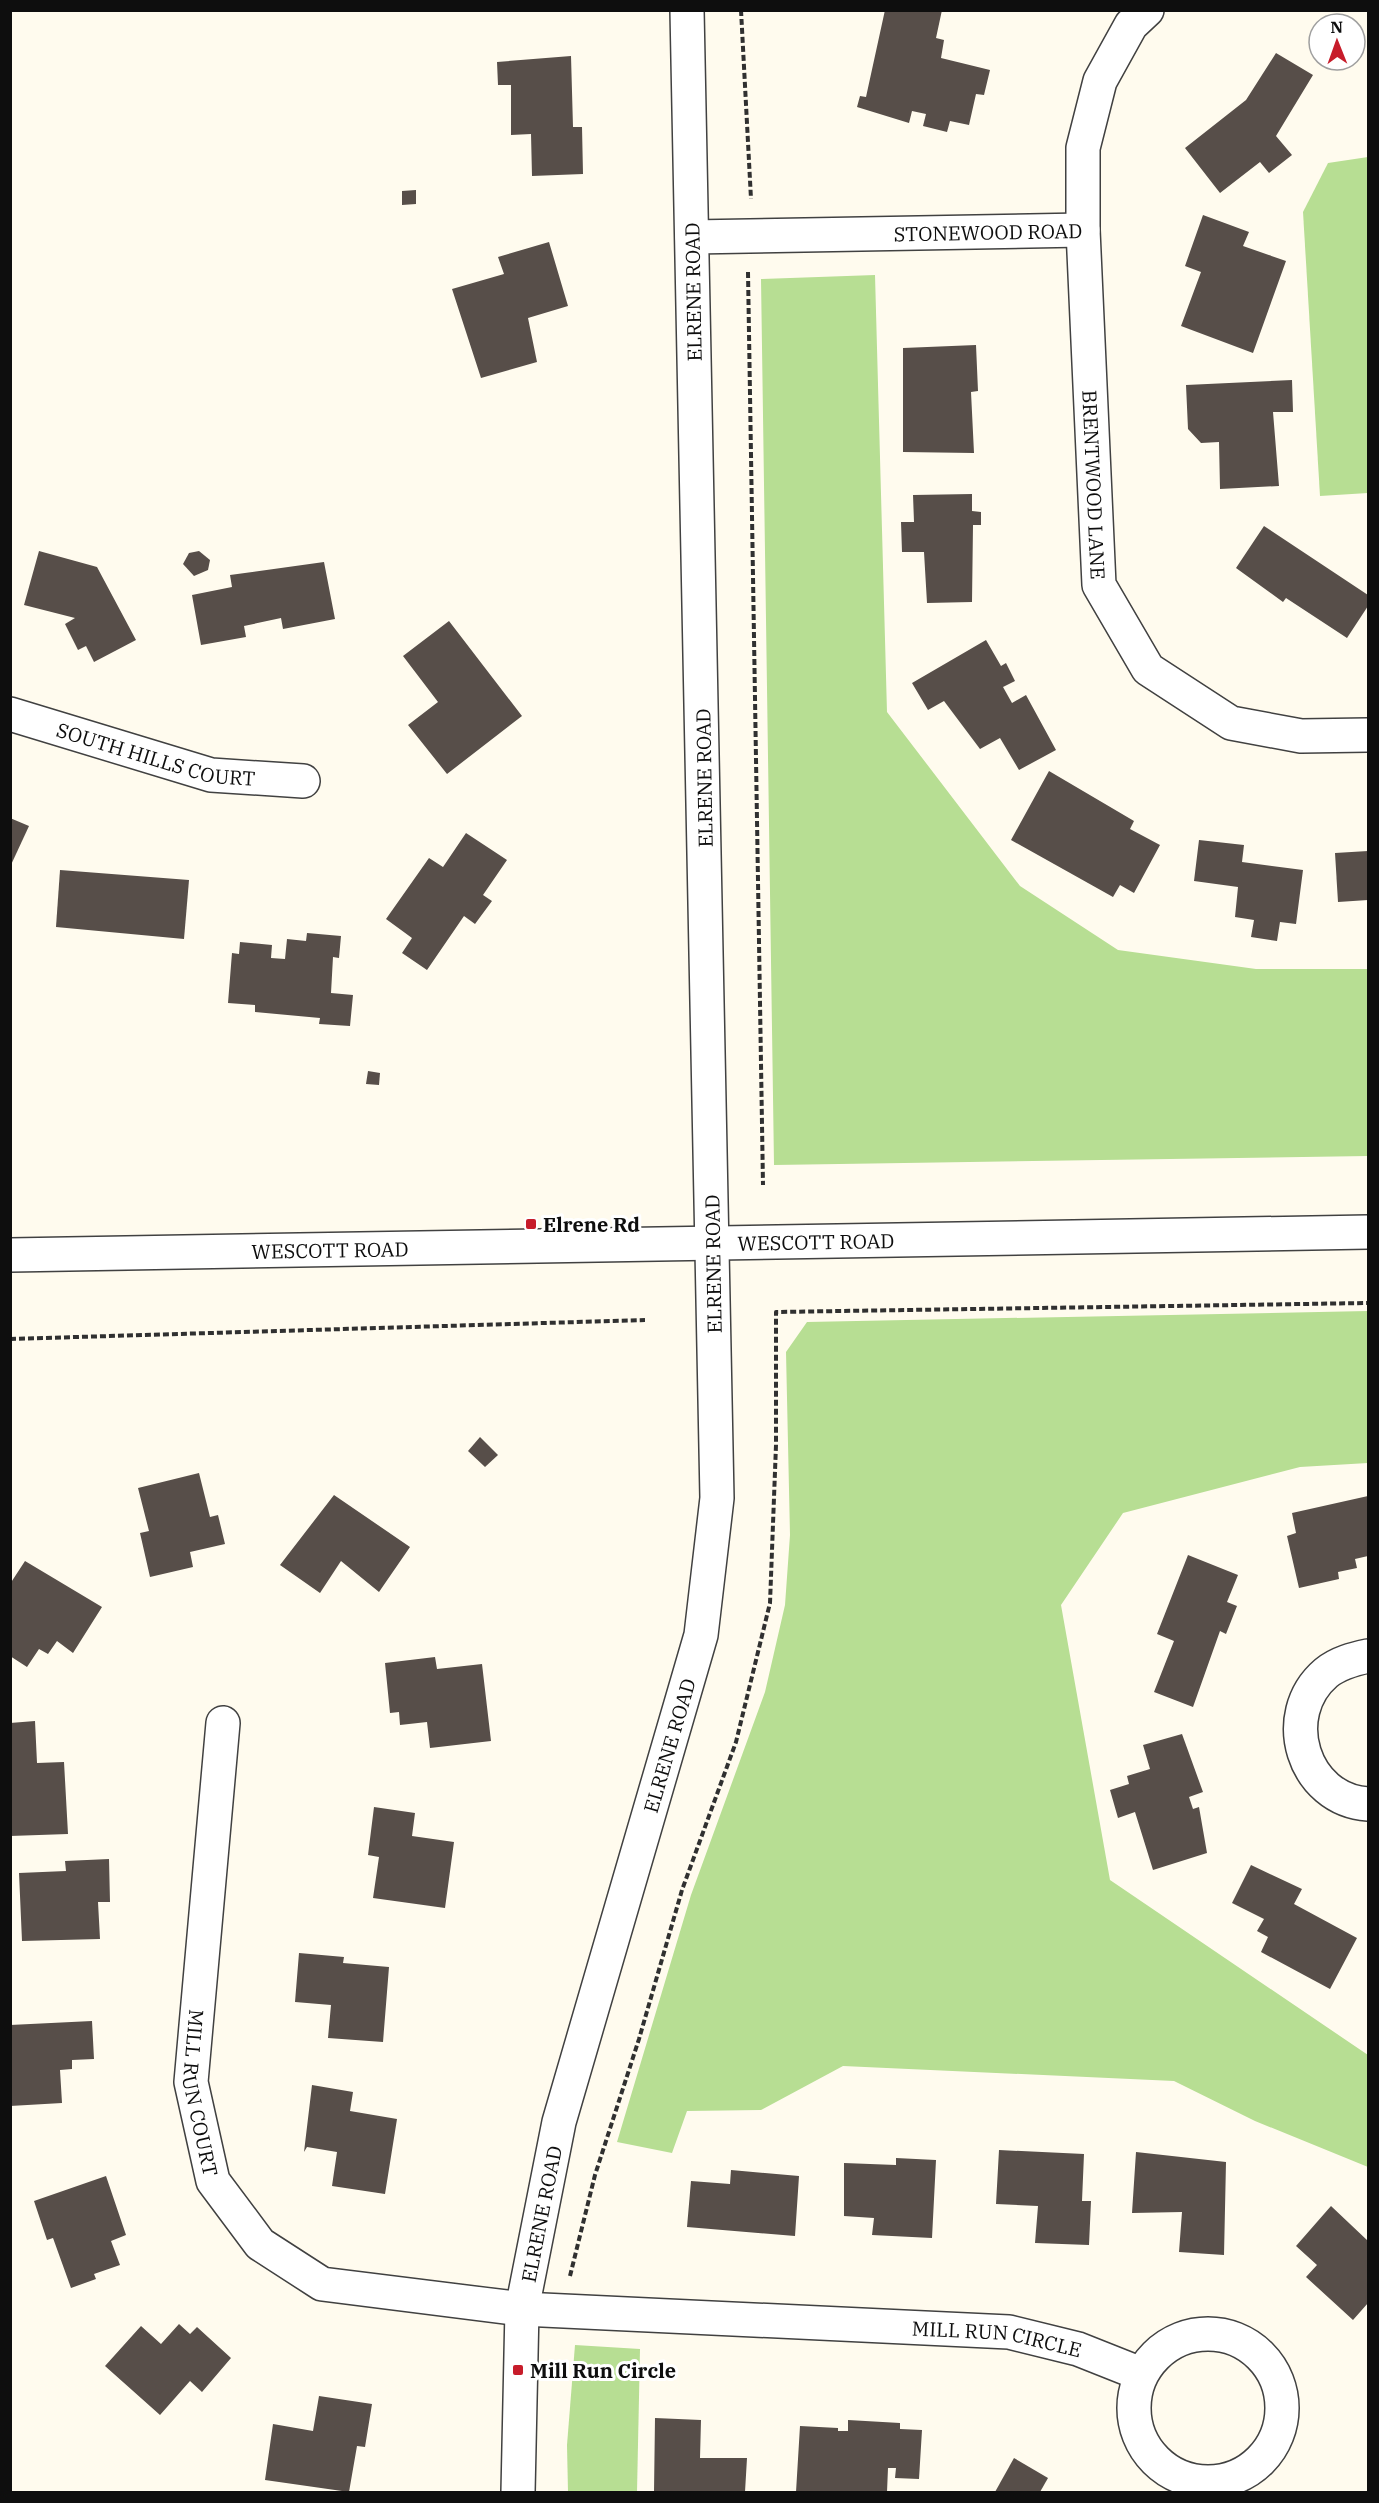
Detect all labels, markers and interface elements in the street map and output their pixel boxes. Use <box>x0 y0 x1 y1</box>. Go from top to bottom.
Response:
north arrow <box>1307 12 1367 72</box>
text: N <box>1330 17 1343 37</box>
street label: STONEWOOD ROAD <box>893 217 1083 247</box>
street label: ELRENE ROAD <box>678 222 708 362</box>
street label: BRENTWOOD LANE <box>1077 389 1112 580</box>
street label: ELRENE ROAD <box>689 708 719 848</box>
street label: SOUTH HILLS COURT <box>54 715 256 791</box>
street label: ELRENE ROAD <box>698 1194 728 1334</box>
place label: Elrene Rd <box>543 1211 640 1238</box>
marker: Elrene Rd <box>524 1217 538 1231</box>
street label: WESCOTT ROAD <box>737 1227 895 1256</box>
street label: WESCOTT ROAD <box>251 1235 409 1264</box>
street label: ELRENE ROAD <box>636 1675 701 1816</box>
street label: MILL RUN COURT <box>176 2008 225 2179</box>
street label: ELRENE ROAD <box>514 2143 568 2285</box>
street label: MILL RUN CIRCLE <box>911 2314 1085 2363</box>
place label: Mill Run Circle <box>530 2357 676 2384</box>
marker: Mill Run Circle <box>511 2363 525 2377</box>

